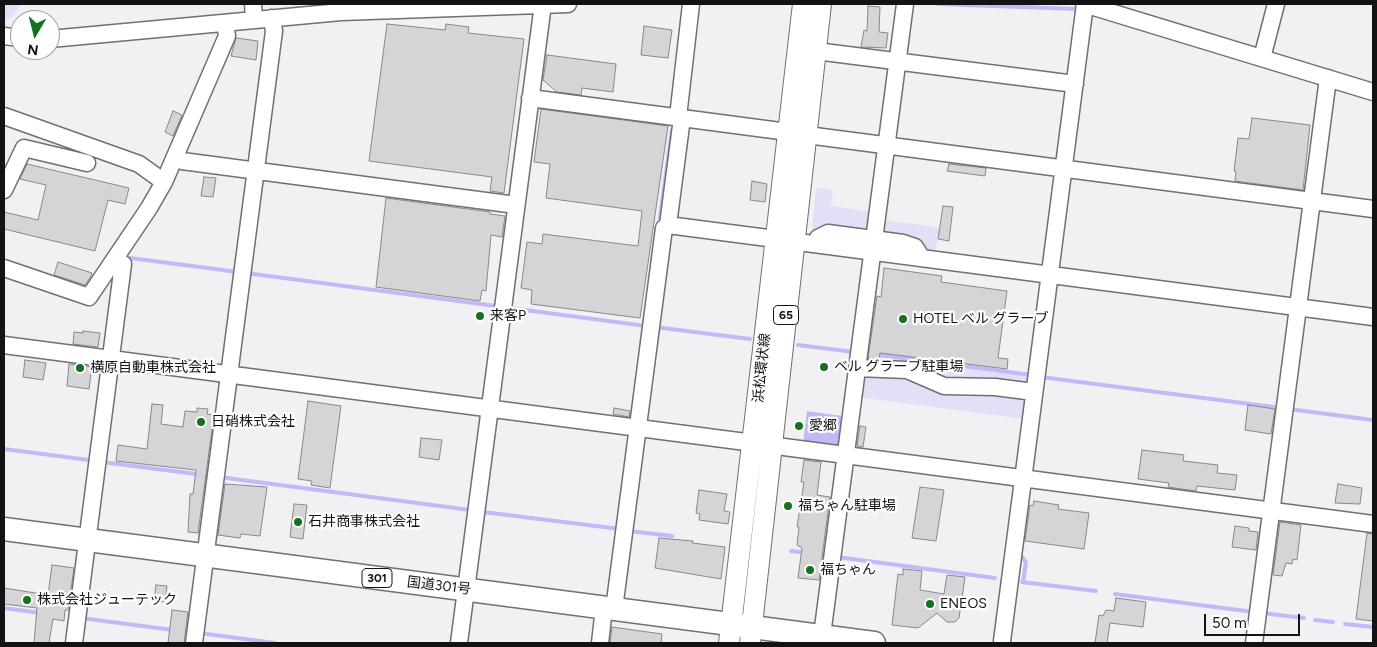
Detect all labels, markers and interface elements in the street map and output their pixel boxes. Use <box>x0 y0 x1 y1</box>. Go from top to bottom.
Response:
north arrow <box>10 10 60 60</box>
text: N <box>26 40 40 59</box>
road number: 65 <box>774 306 798 324</box>
place label: 来客P <box>490 308 526 324</box>
marker: 来客P <box>474 310 486 322</box>
place label: HOTEL ベル グラーブ <box>913 311 1048 327</box>
marker: HOTEL ベル グラーブ <box>897 313 909 325</box>
street label: 浜松環状線 <box>750 332 774 404</box>
place label: ベル グラーブ駐車場 <box>834 359 963 375</box>
place label: 横原自動車株式会社 <box>90 360 216 376</box>
marker: ベル グラーブ駐車場 <box>818 361 830 373</box>
marker: 横原自動車株式会社 <box>74 362 86 374</box>
place label: 日硝株式会社 <box>211 414 295 430</box>
marker: 日硝株式会社 <box>195 416 207 428</box>
place label: 愛郷 <box>809 418 837 434</box>
marker: 愛郷 <box>793 420 805 432</box>
place label: 福ちゃん駐車場 <box>798 498 896 514</box>
marker: 福ちゃん駐車場 <box>782 500 794 512</box>
place label: 石井商事株式会社 <box>308 514 420 530</box>
marker: 石井商事株式会社 <box>292 516 304 528</box>
place label: 福ちゃん <box>820 562 876 578</box>
marker: 福ちゃん <box>804 564 816 576</box>
road number: 301 <box>362 568 392 588</box>
street label: 国道301号 <box>406 574 472 598</box>
place label: 株式会社ジューテック <box>37 592 177 608</box>
marker: 株式会社ジューテック <box>21 594 33 606</box>
place label: ENEOS <box>940 596 987 612</box>
marker: ENEOS <box>924 598 936 610</box>
scale bar <box>1207 604 1303 636</box>
text: 50 m <box>1212 614 1247 632</box>

